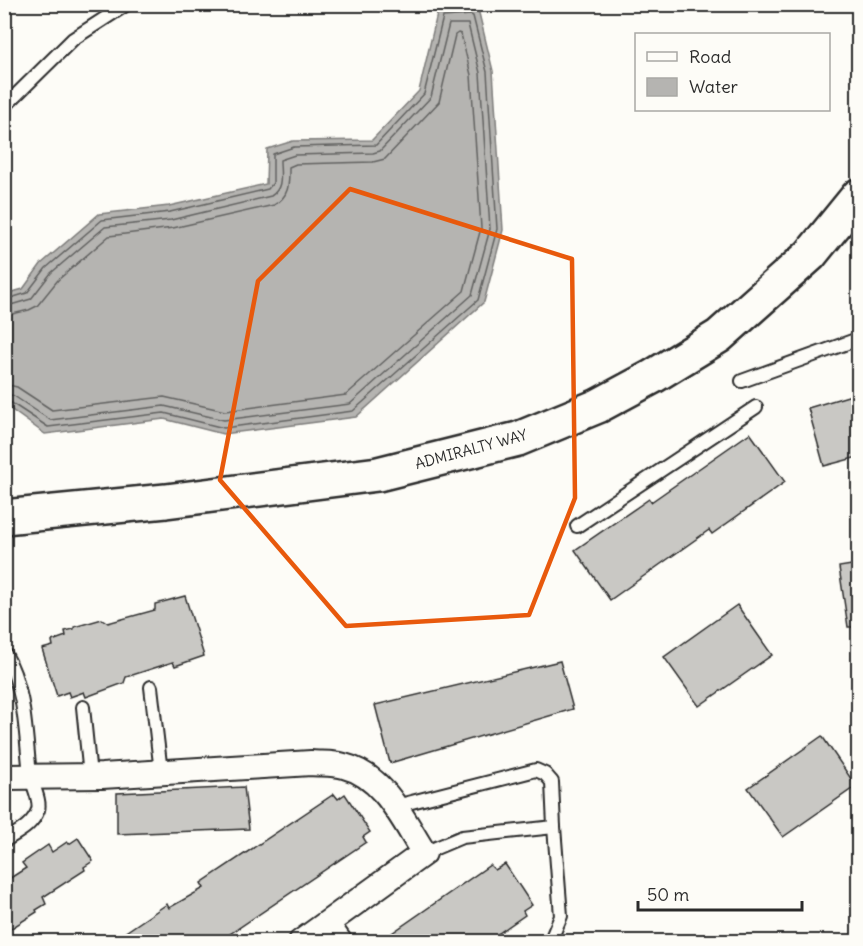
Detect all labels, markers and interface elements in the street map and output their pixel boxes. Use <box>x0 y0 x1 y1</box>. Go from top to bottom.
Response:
legend <box>635 33 830 111</box>
text: Road <box>689 45 732 68</box>
text: Water <box>689 75 739 98</box>
street label: ADMIRALTY WAY <box>413 425 530 473</box>
scale bar <box>638 874 802 912</box>
text: 50 m <box>647 883 689 906</box>

